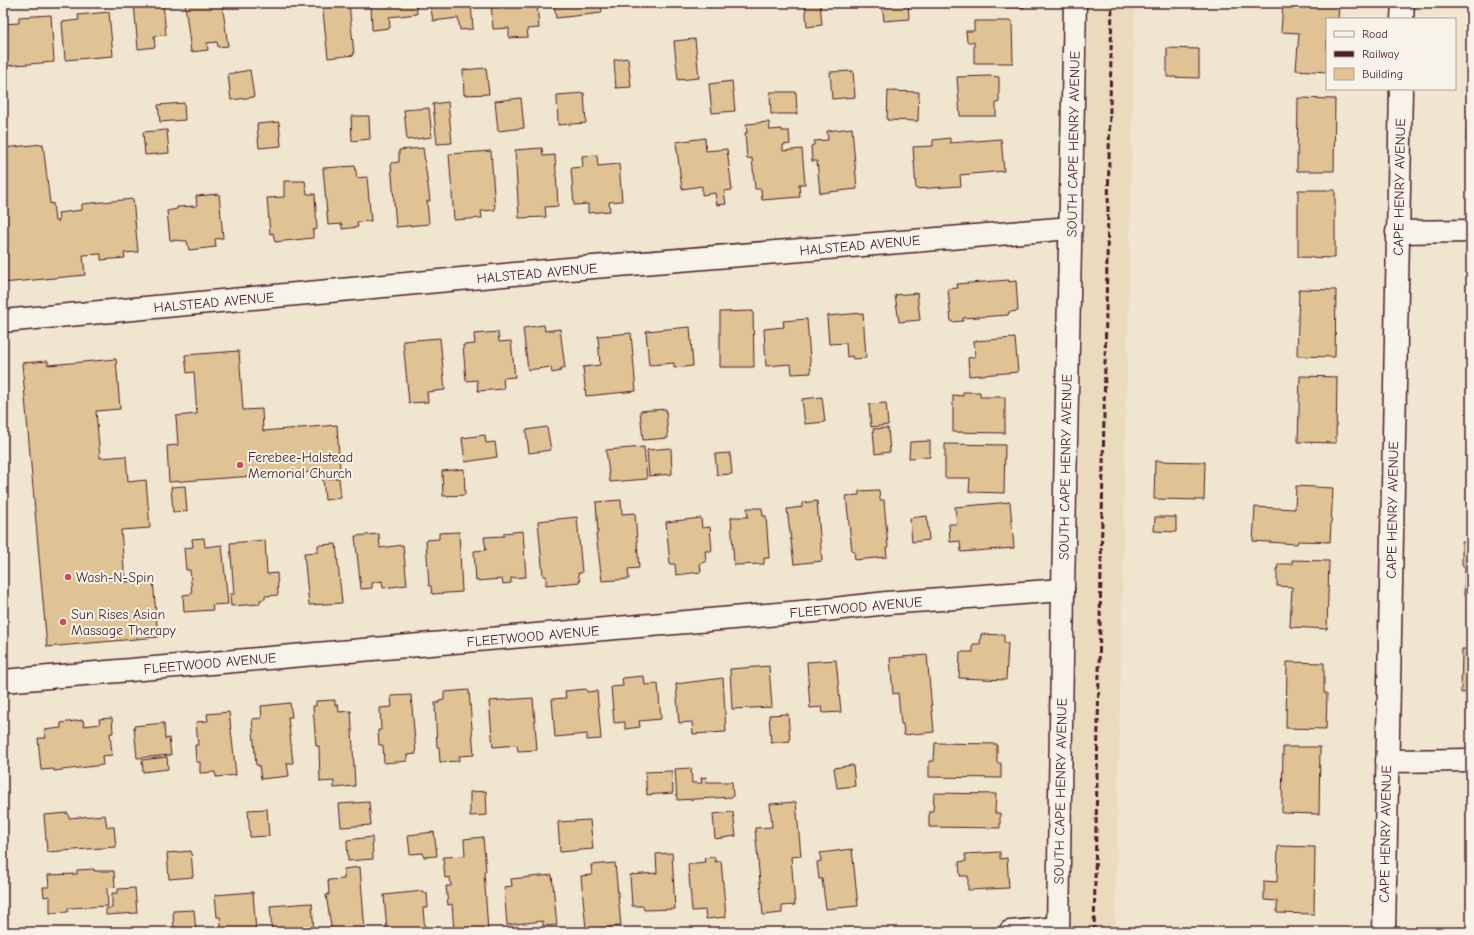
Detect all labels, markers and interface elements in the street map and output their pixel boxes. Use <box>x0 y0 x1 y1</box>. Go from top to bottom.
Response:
legend <box>1326 18 1456 90</box>
text: Road <box>1362 27 1388 41</box>
text: Railway <box>1362 47 1400 61</box>
street label: SOUTH CAPE HENRY AVENUE <box>1063 51 1084 237</box>
text: Building <box>1362 67 1403 81</box>
street label: CAPE HENRY AVENUE <box>1390 118 1409 256</box>
street label: HALSTEAD AVENUE <box>799 232 921 259</box>
street label: HALSTEAD AVENUE <box>476 260 598 287</box>
street label: HALSTEAD AVENUE <box>153 289 275 316</box>
street label: SOUTH CAPE HENRY AVENUE <box>1055 374 1076 560</box>
street label: CAPE HENRY AVENUE <box>1383 441 1402 579</box>
place label: Ferebee-Halstead Memorial Church <box>248 449 353 482</box>
marker: Ferebee-Halstead Memorial Church <box>235 460 245 470</box>
place label: Wash-N-Spin <box>76 569 154 586</box>
marker: Wash-N-Spin <box>63 572 73 582</box>
street label: FLEETWOOD AVENUE <box>789 593 923 622</box>
place label: Sun Rises Asian Massage Therapy <box>71 606 177 639</box>
marker: Sun Rises Asian Massage Therapy <box>58 617 68 627</box>
street label: FLEETWOOD AVENUE <box>466 622 600 651</box>
street label: FLEETWOOD AVENUE <box>143 649 277 678</box>
street label: SOUTH CAPE HENRY AVENUE <box>1050 698 1071 884</box>
street label: CAPE HENRY AVENUE <box>1376 765 1395 903</box>

